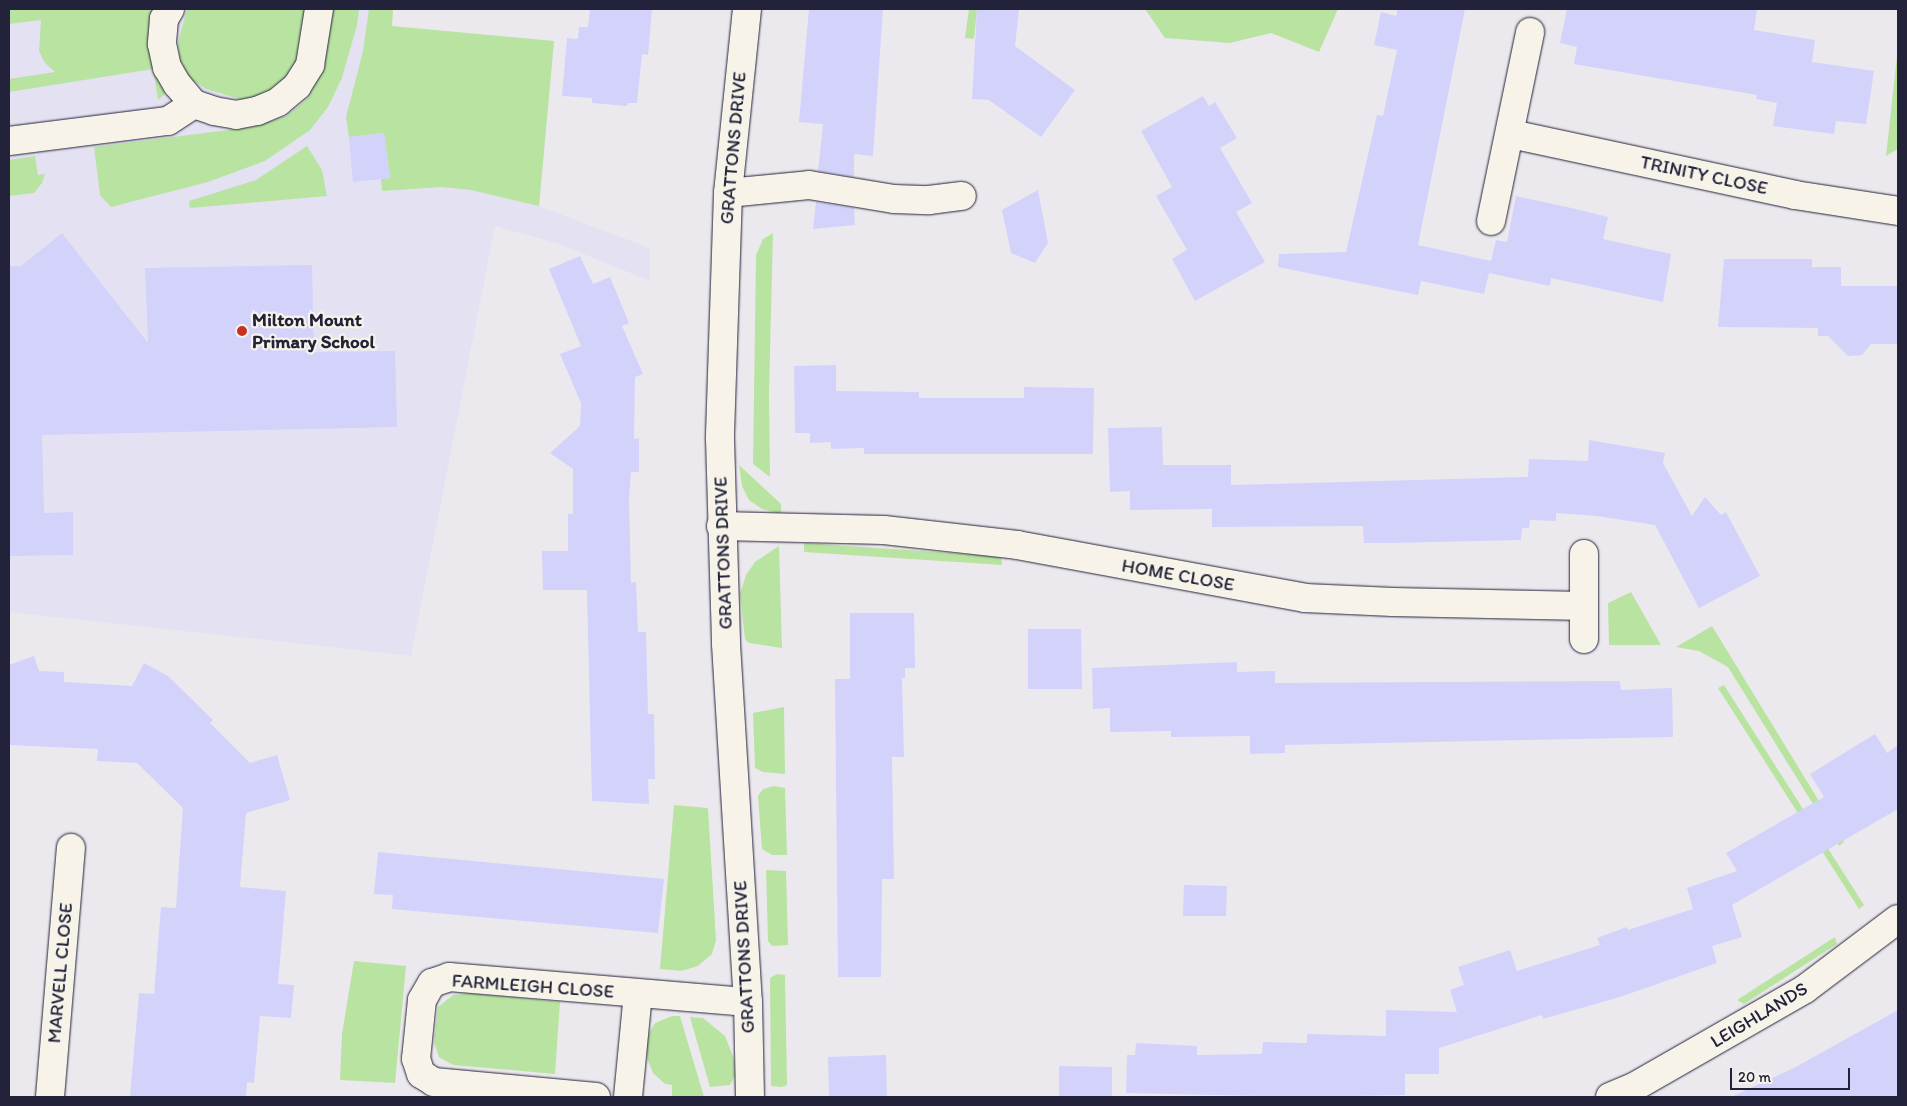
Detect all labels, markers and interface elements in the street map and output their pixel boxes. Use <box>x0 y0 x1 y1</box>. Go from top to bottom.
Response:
street label: GRATTONS DRIVE <box>715 71 751 225</box>
street label: TRINITY CLOSE <box>1638 150 1770 200</box>
place label: Milton Mount Primary School <box>252 309 375 353</box>
marker: Milton Mount Primary School <box>236 325 248 337</box>
street label: GRATTONS DRIVE <box>709 476 737 630</box>
street label: HOME CLOSE <box>1120 554 1236 596</box>
street label: GRATTONS DRIVE <box>729 880 759 1034</box>
street label: MARVELL CLOSE <box>42 902 78 1044</box>
street label: FARMLEIGH CLOSE <box>451 969 615 1003</box>
street label: LEIGHLANDS <box>1706 977 1812 1053</box>
scale bar <box>1732 1058 1852 1090</box>
text: 20 m <box>1738 1068 1771 1086</box>

